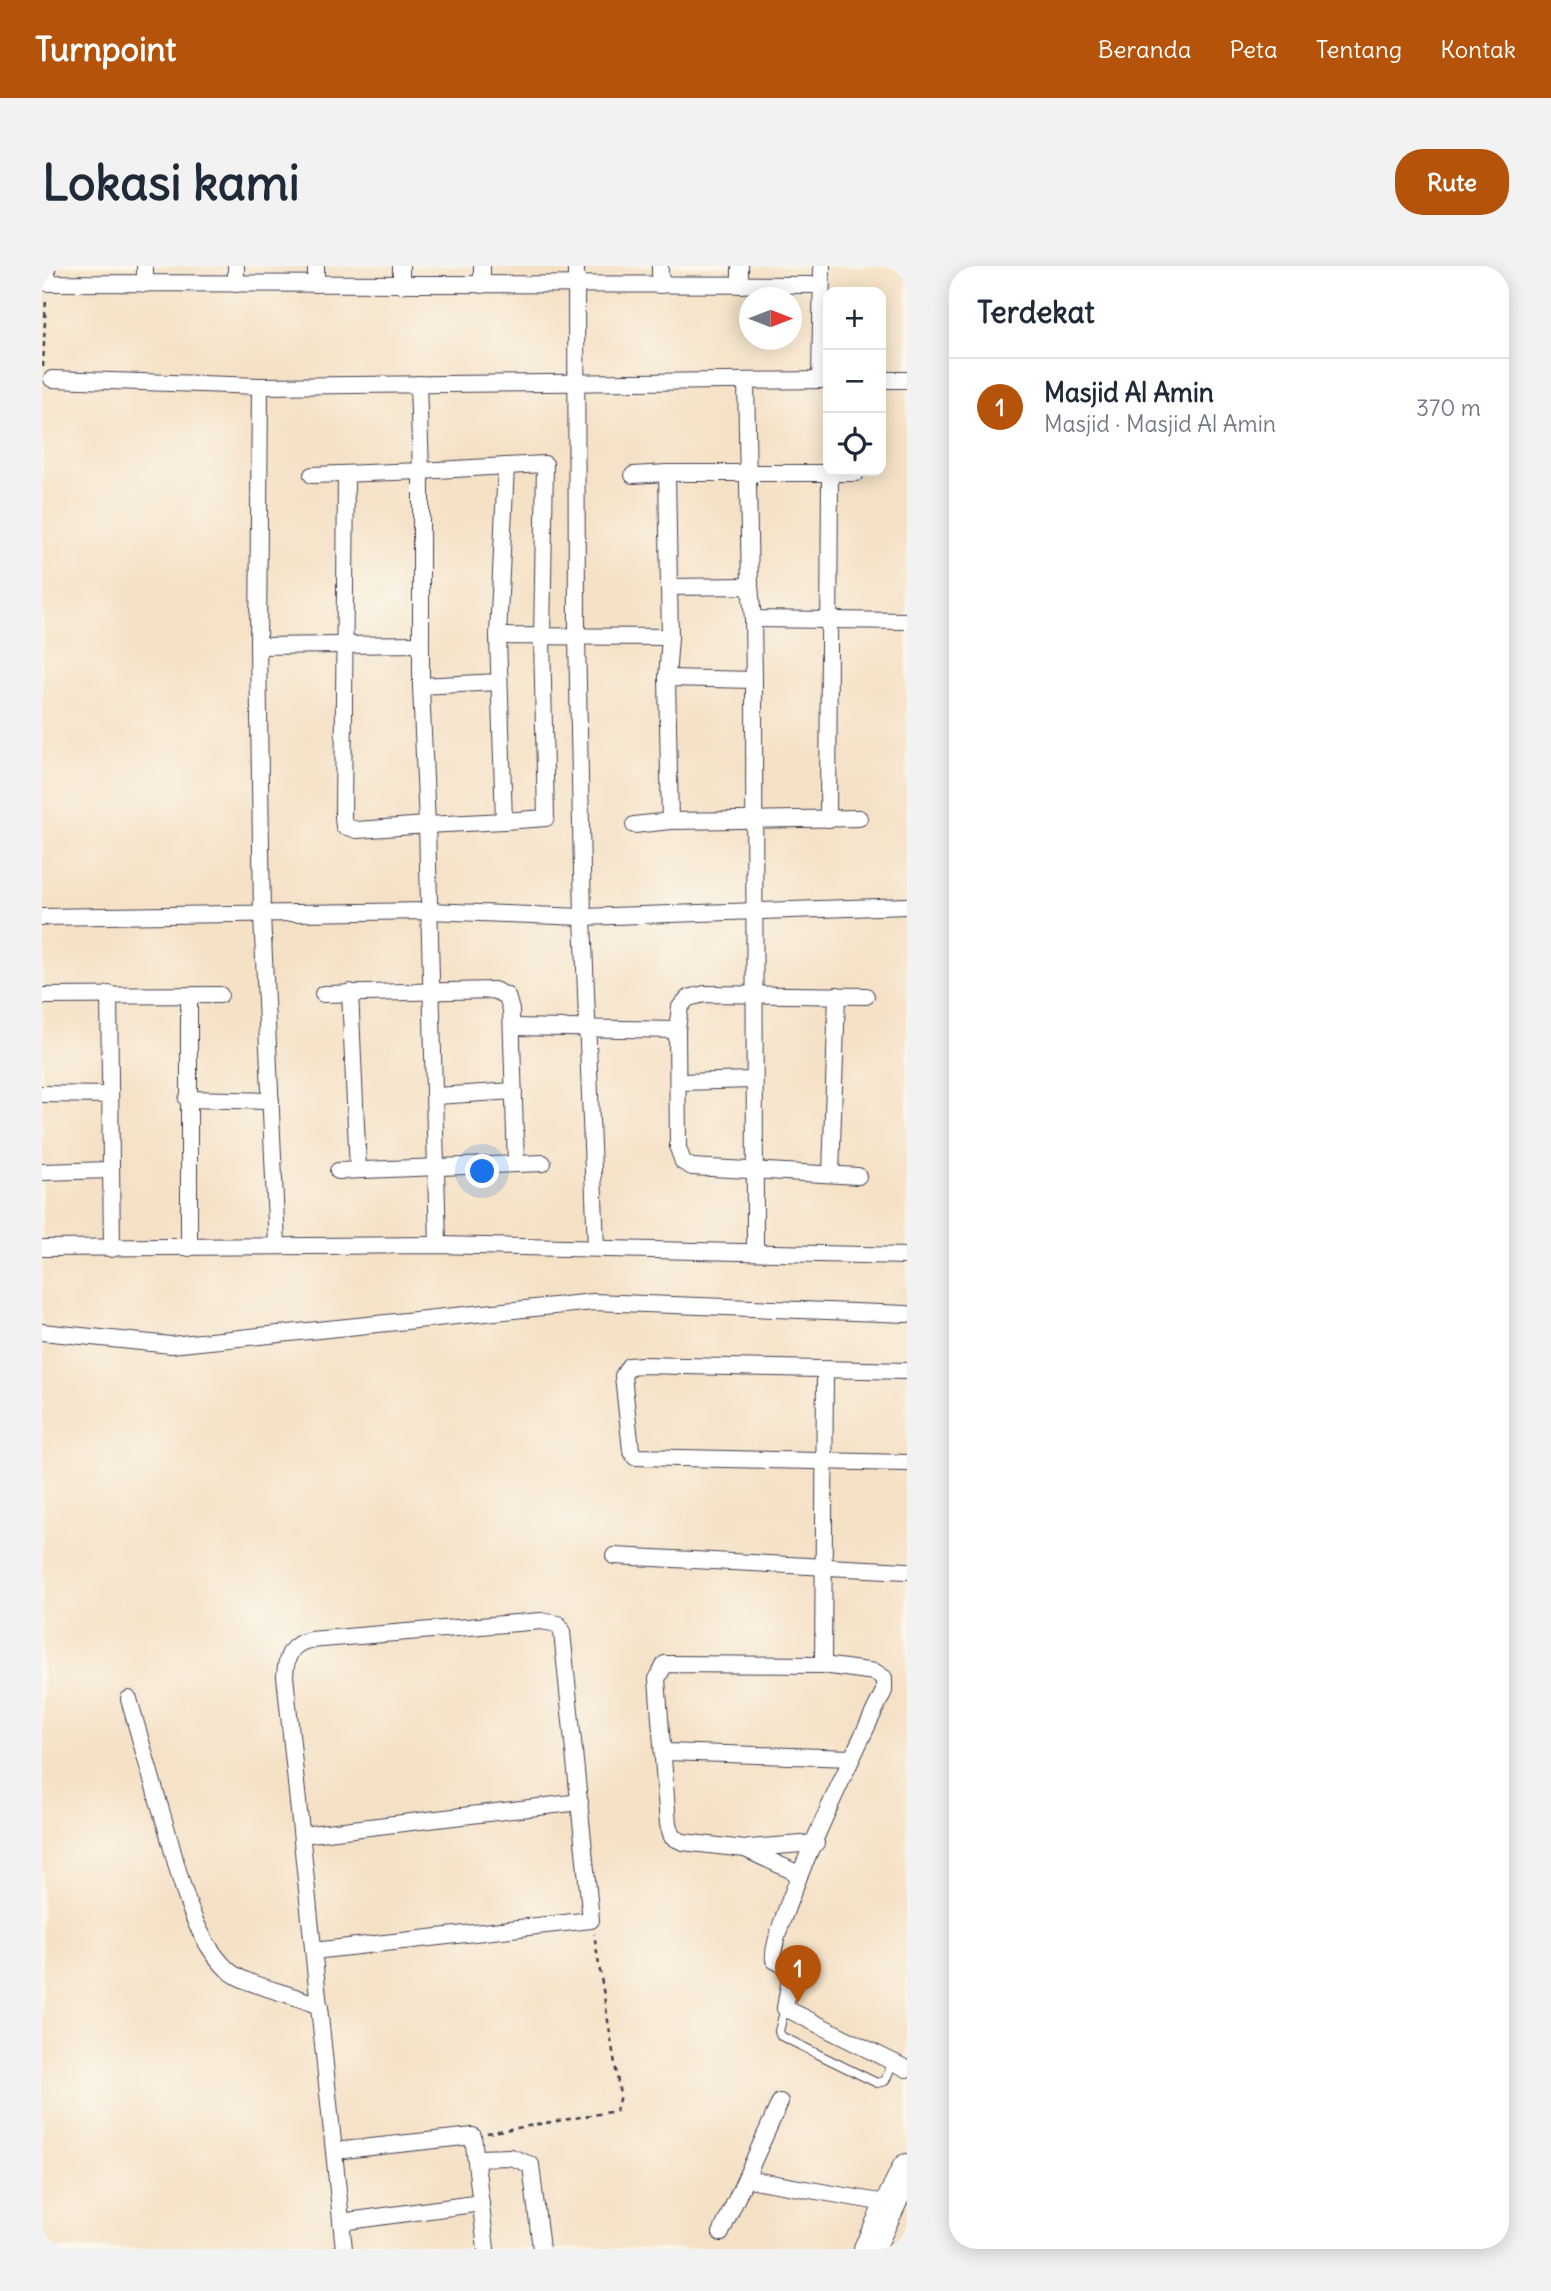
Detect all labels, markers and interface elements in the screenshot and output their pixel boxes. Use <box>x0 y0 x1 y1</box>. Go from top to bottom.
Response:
text: Turnpoint <box>35 28 176 70</box>
text: Beranda <box>1098 34 1191 64</box>
text: Peta <box>1229 34 1278 64</box>
text: Tentang <box>1316 34 1402 64</box>
text: Kontak <box>1440 34 1516 64</box>
button: Rute <box>1395 149 1509 215</box>
text: Lokasi kami <box>42 152 300 213</box>
north arrow <box>739 287 802 350</box>
map controls <box>823 287 886 476</box>
button: + <box>823 287 886 350</box>
text: Terdekat <box>977 293 1095 331</box>
button: − <box>823 350 886 413</box>
text: Masjid Al Amin <box>1044 376 1214 409</box>
text: 1 <box>995 393 1005 422</box>
text: 370 m <box>1416 393 1481 422</box>
text: Masjid · Masjid Al Amin <box>1044 409 1276 438</box>
button: locate <box>823 413 886 476</box>
your location <box>465 1154 499 1188</box>
pin: 1 <box>775 1945 821 2003</box>

